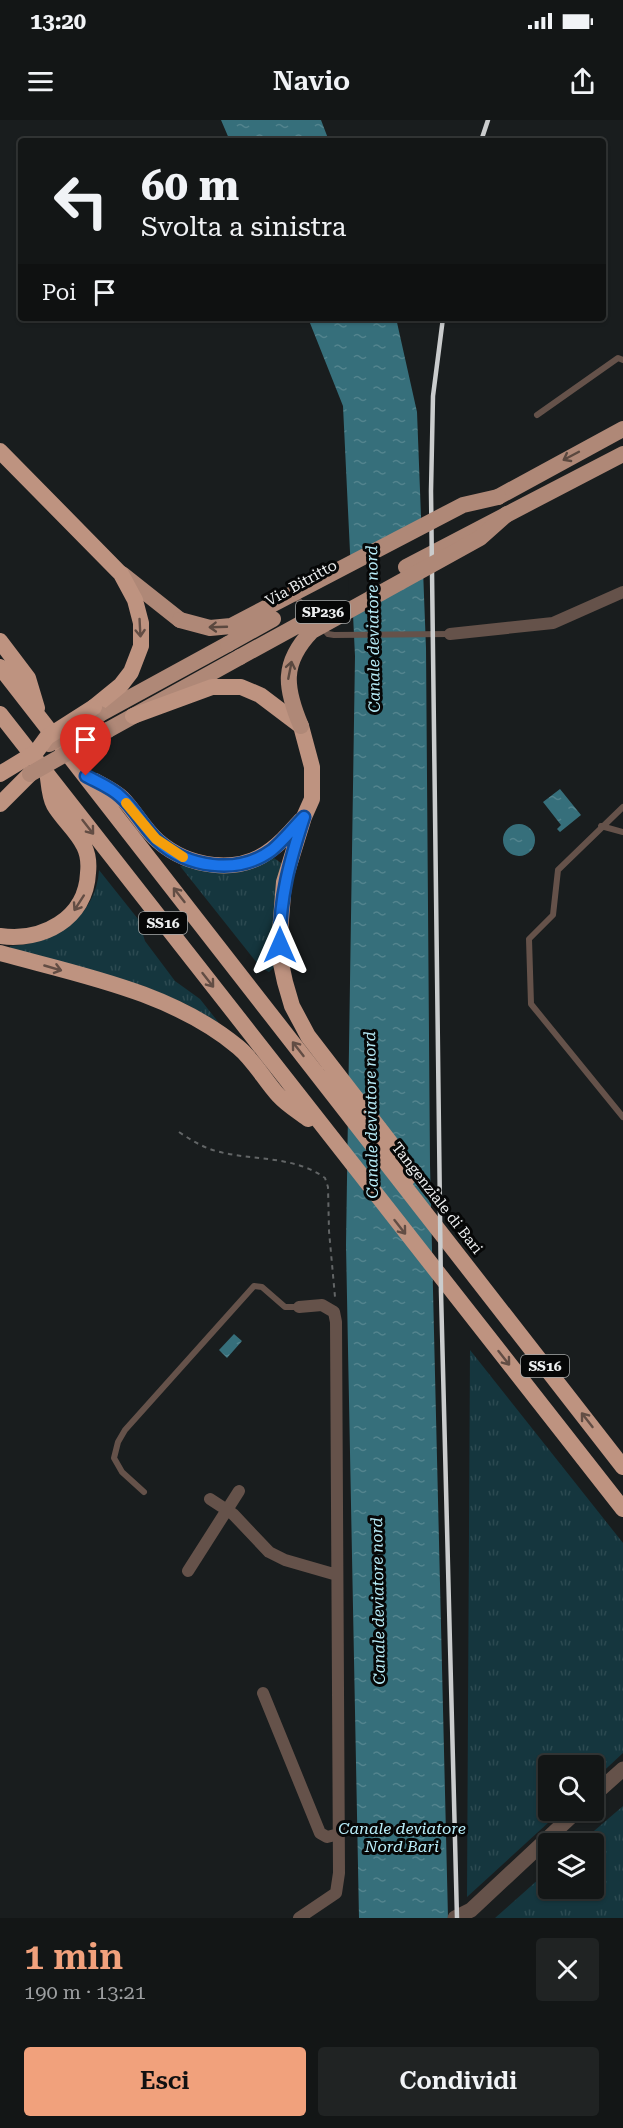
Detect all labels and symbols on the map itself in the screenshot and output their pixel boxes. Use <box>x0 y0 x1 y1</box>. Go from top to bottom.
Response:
one-way arrow <box>563 451 581 463</box>
water label: Canale deviatore nord <box>362 545 384 713</box>
street label: Via Bitritto <box>262 556 340 610</box>
road number: SP236 <box>296 601 350 623</box>
one-way arrow <box>135 618 146 637</box>
one-way arrow <box>208 621 228 633</box>
one-way arrow <box>285 660 296 680</box>
pin <box>60 714 111 776</box>
one-way arrow <box>81 818 94 834</box>
one-way arrow <box>172 887 185 903</box>
one-way arrow <box>73 894 85 911</box>
road number: SS16 <box>139 912 187 934</box>
position arrow <box>248 913 312 977</box>
one-way arrow <box>43 962 62 974</box>
one-way arrow <box>201 972 214 988</box>
water label: Canale deviatore nord <box>360 1031 382 1199</box>
one-way arrow <box>292 1041 305 1057</box>
street label: Tangenziale di Bari <box>388 1139 486 1258</box>
one-way arrow <box>394 1219 407 1235</box>
one-way arrow <box>497 1350 510 1366</box>
road number: SS16 <box>521 1355 569 1377</box>
one-way arrow <box>581 1413 594 1429</box>
water label: Canale deviatore nord <box>367 1517 389 1685</box>
water label: Canale deviatore Nord Bari <box>338 1819 466 1856</box>

